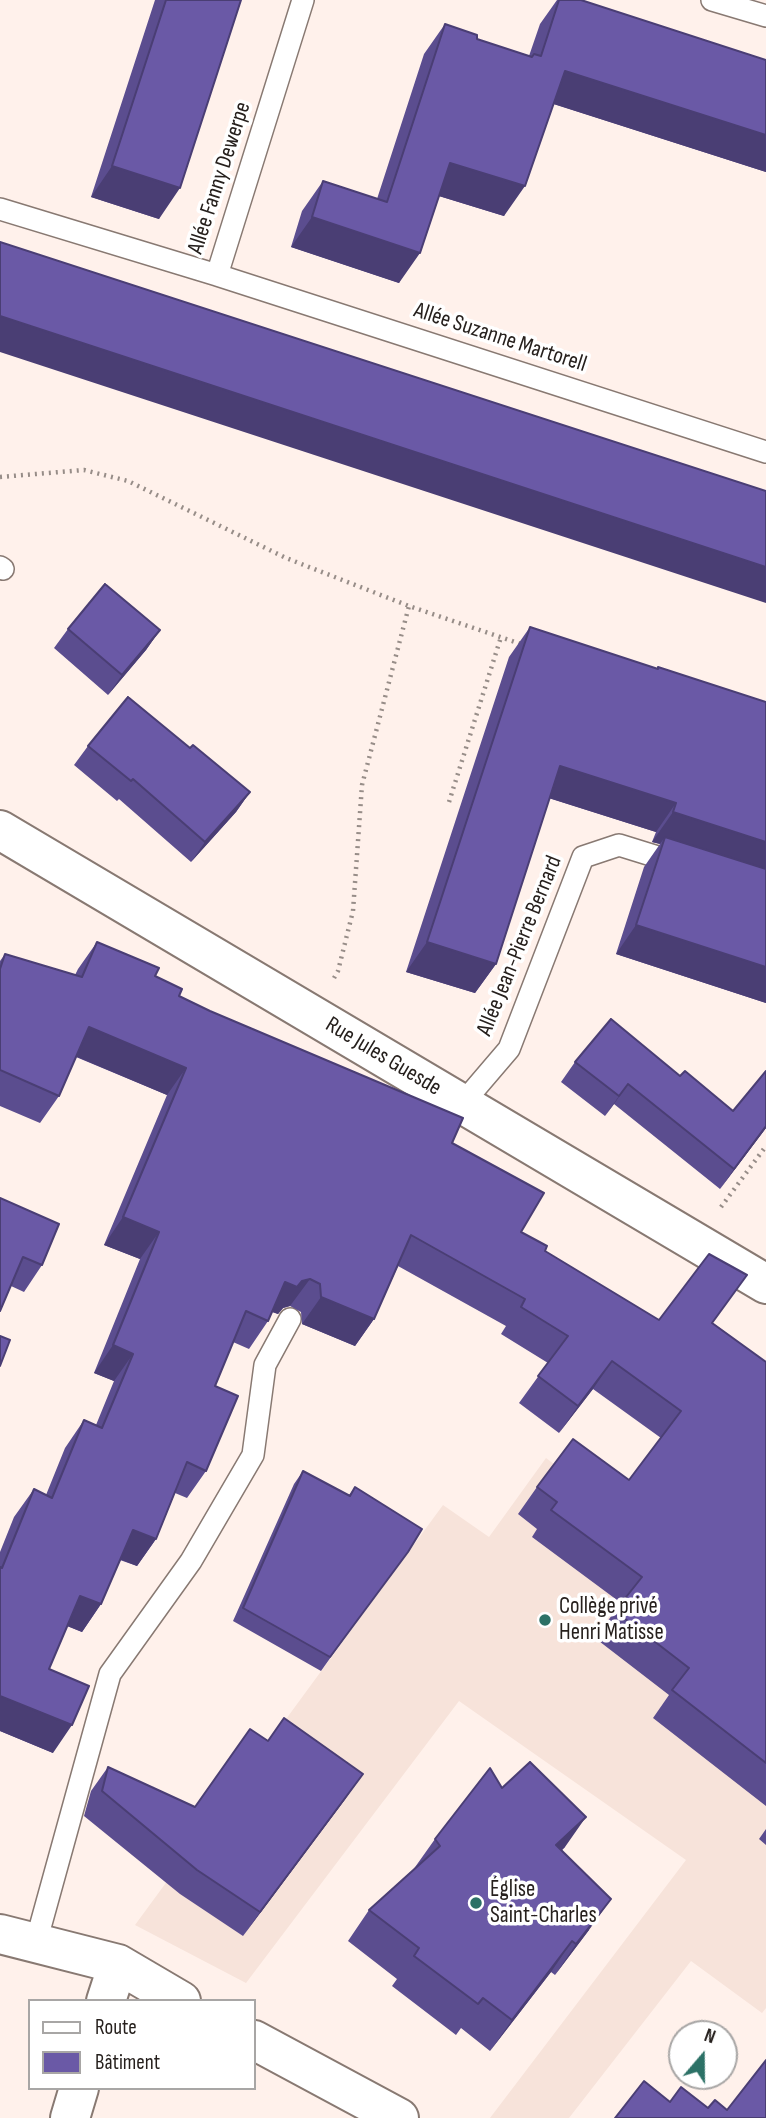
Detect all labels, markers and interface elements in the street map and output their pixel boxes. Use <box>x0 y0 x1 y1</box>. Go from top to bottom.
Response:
street label: Allée Fanny Dewerpe <box>182 99 258 257</box>
street label: Allée Suzanne Martorell <box>410 297 590 379</box>
street label: Allée Jean-Pierre Bernard <box>471 852 569 1040</box>
street label: Rue Jules Guesde <box>320 1012 446 1102</box>
place label: Collège privé Henri Matisse <box>559 1593 664 1647</box>
marker: Collège privé Henri Matisse <box>537 1612 553 1628</box>
place label: Église Saint-Charles <box>490 1876 597 1930</box>
marker: Église Saint-Charles <box>468 1895 484 1911</box>
legend <box>28 1999 256 2090</box>
text: Route <box>95 2015 137 2040</box>
north arrow <box>668 2020 738 2090</box>
text: N <box>701 2024 718 2049</box>
text: Bâtiment <box>95 2050 160 2075</box>

